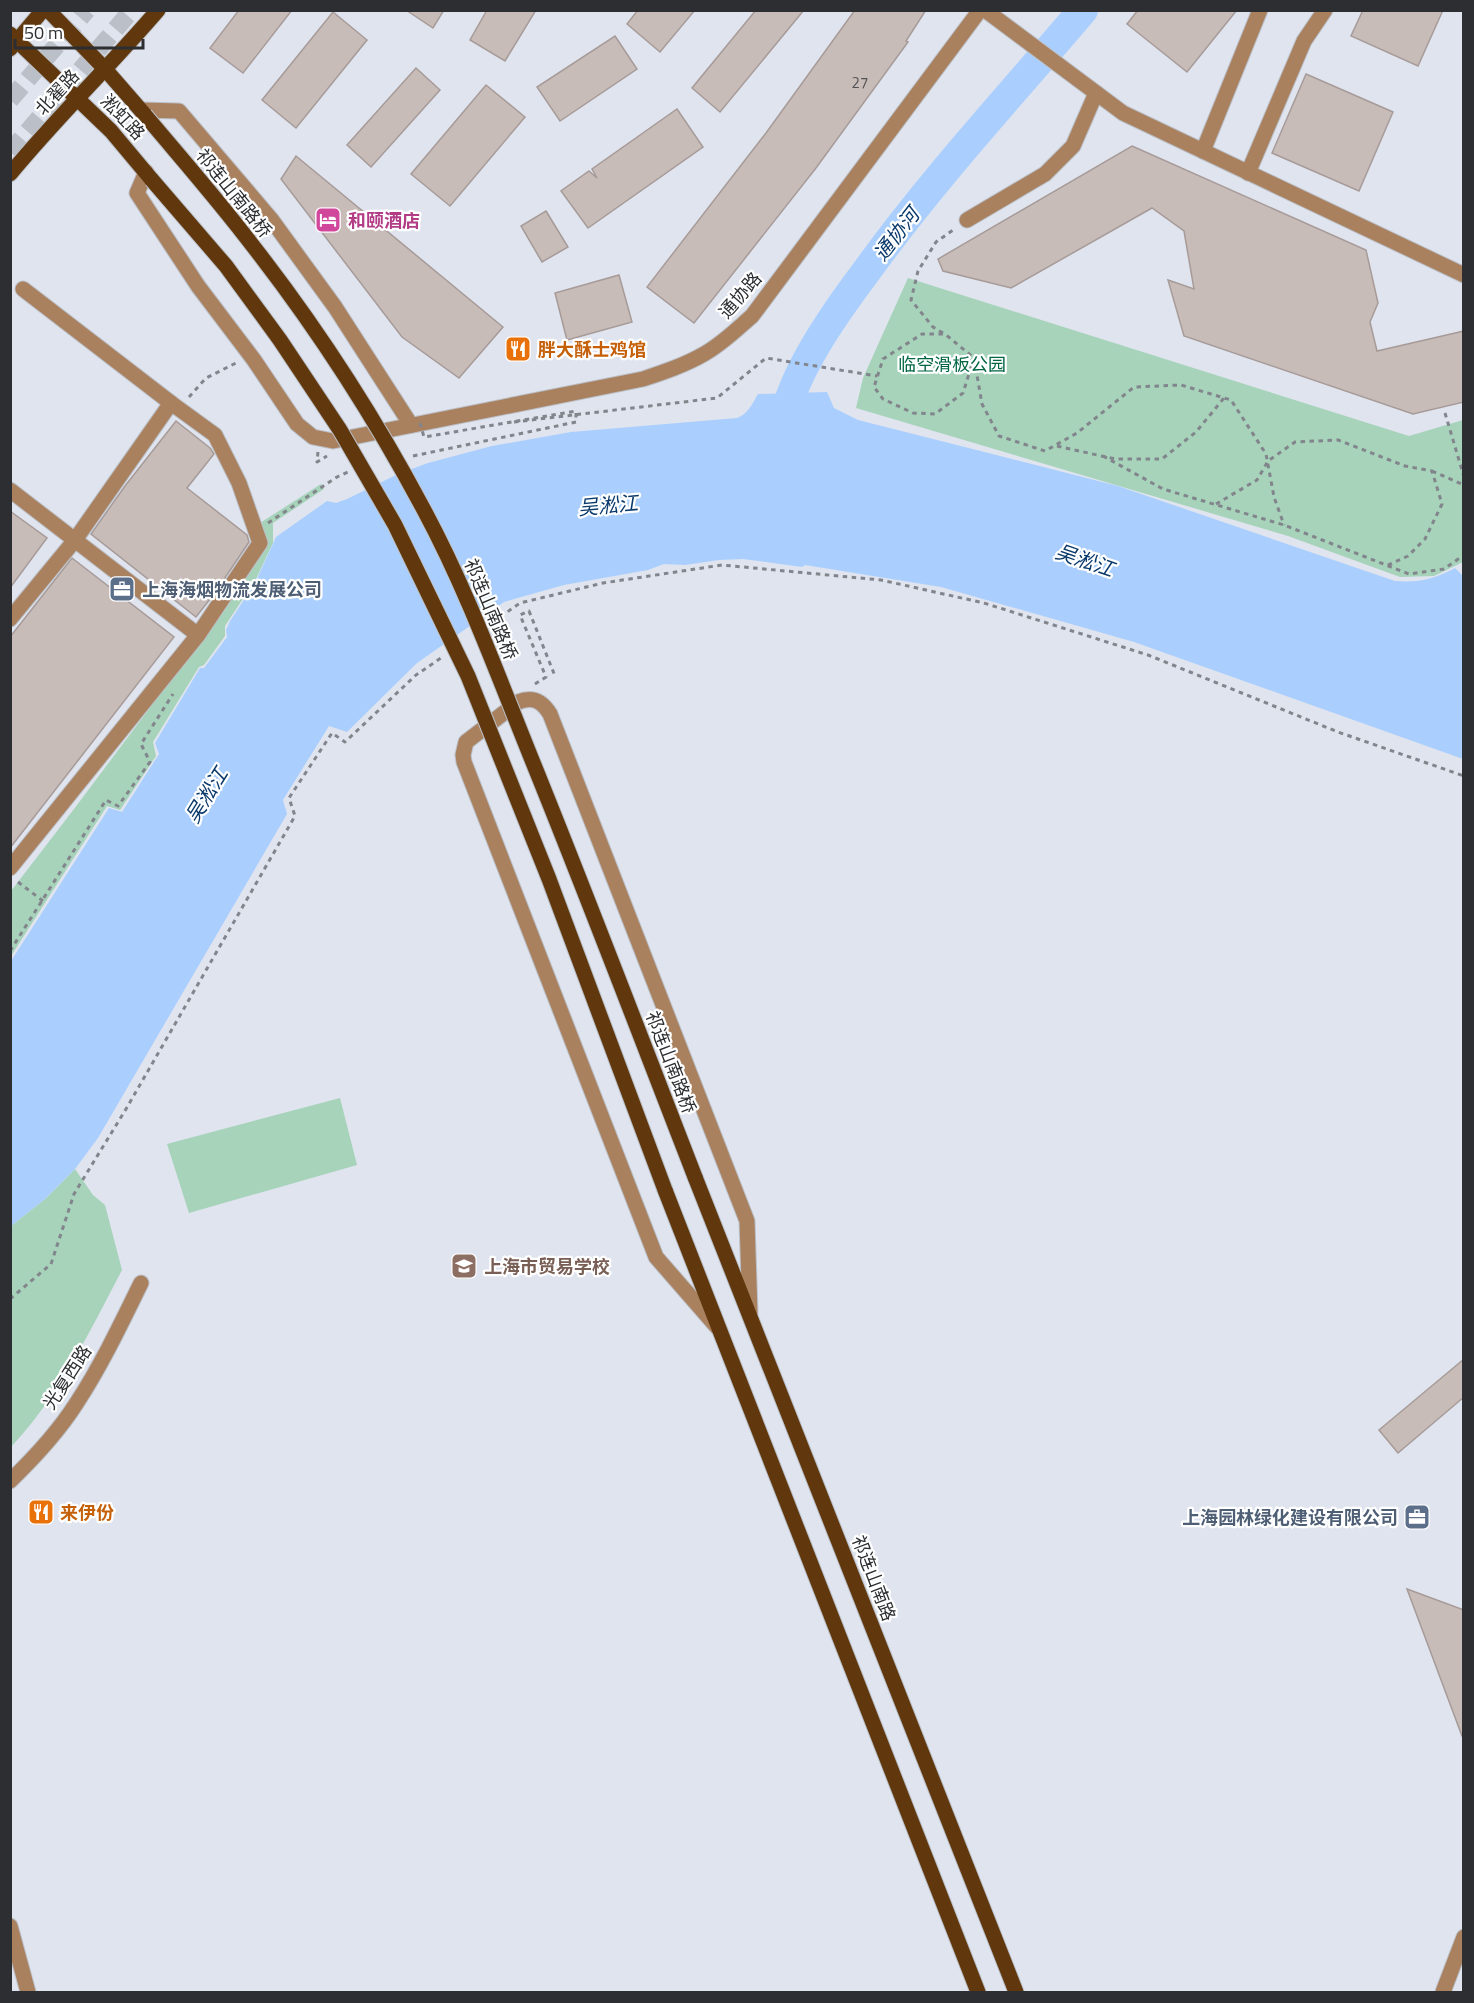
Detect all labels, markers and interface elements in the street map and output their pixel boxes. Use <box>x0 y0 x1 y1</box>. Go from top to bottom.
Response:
scale bar <box>15 12 142 50</box>
text: 50 m <box>24 19 63 46</box>
street label: 北翟路 <box>29 63 85 121</box>
house number: 27 <box>852 71 868 94</box>
street label: 淞虹路 <box>95 88 151 146</box>
street label: 祁连山南路桥 <box>190 143 278 243</box>
water label: 通协河 <box>865 198 929 267</box>
hotel icon: 和颐酒店 <box>313 205 343 235</box>
place label: 和颐酒店 <box>348 207 420 234</box>
street label: 通协路 <box>712 266 768 324</box>
restaurant icon: 胖大酥士鸡馆 <box>503 334 533 364</box>
place label: 胖大酥士鸡馆 <box>538 336 646 363</box>
park label: 临空滑板公园 <box>898 351 1006 378</box>
water label: 吴淞江 <box>577 487 641 523</box>
water label: 吴淞江 <box>1052 536 1120 585</box>
street label: 祁连山南路桥 <box>457 554 525 664</box>
office icon: 上海海烟物流发展公司 <box>107 574 137 604</box>
place label: 上海海烟物流发展公司 <box>142 576 322 603</box>
water label: 吴淞江 <box>177 760 236 829</box>
street label: 祁连山南路桥 <box>639 1007 703 1117</box>
school or university icon: 上海市贸易学校 <box>449 1251 479 1281</box>
place label: 上海市贸易学校 <box>484 1253 610 1280</box>
street label: 光复西路 <box>36 1339 98 1415</box>
restaurant icon: 来伊份 <box>26 1497 56 1527</box>
place label: 来伊份 <box>60 1499 114 1526</box>
office icon: 上海园林绿化建设有限公司 <box>1402 1502 1432 1532</box>
place label: 上海园林绿化建设有限公司 <box>1182 1504 1398 1531</box>
street label: 祁连山南路 <box>845 1531 903 1625</box>

